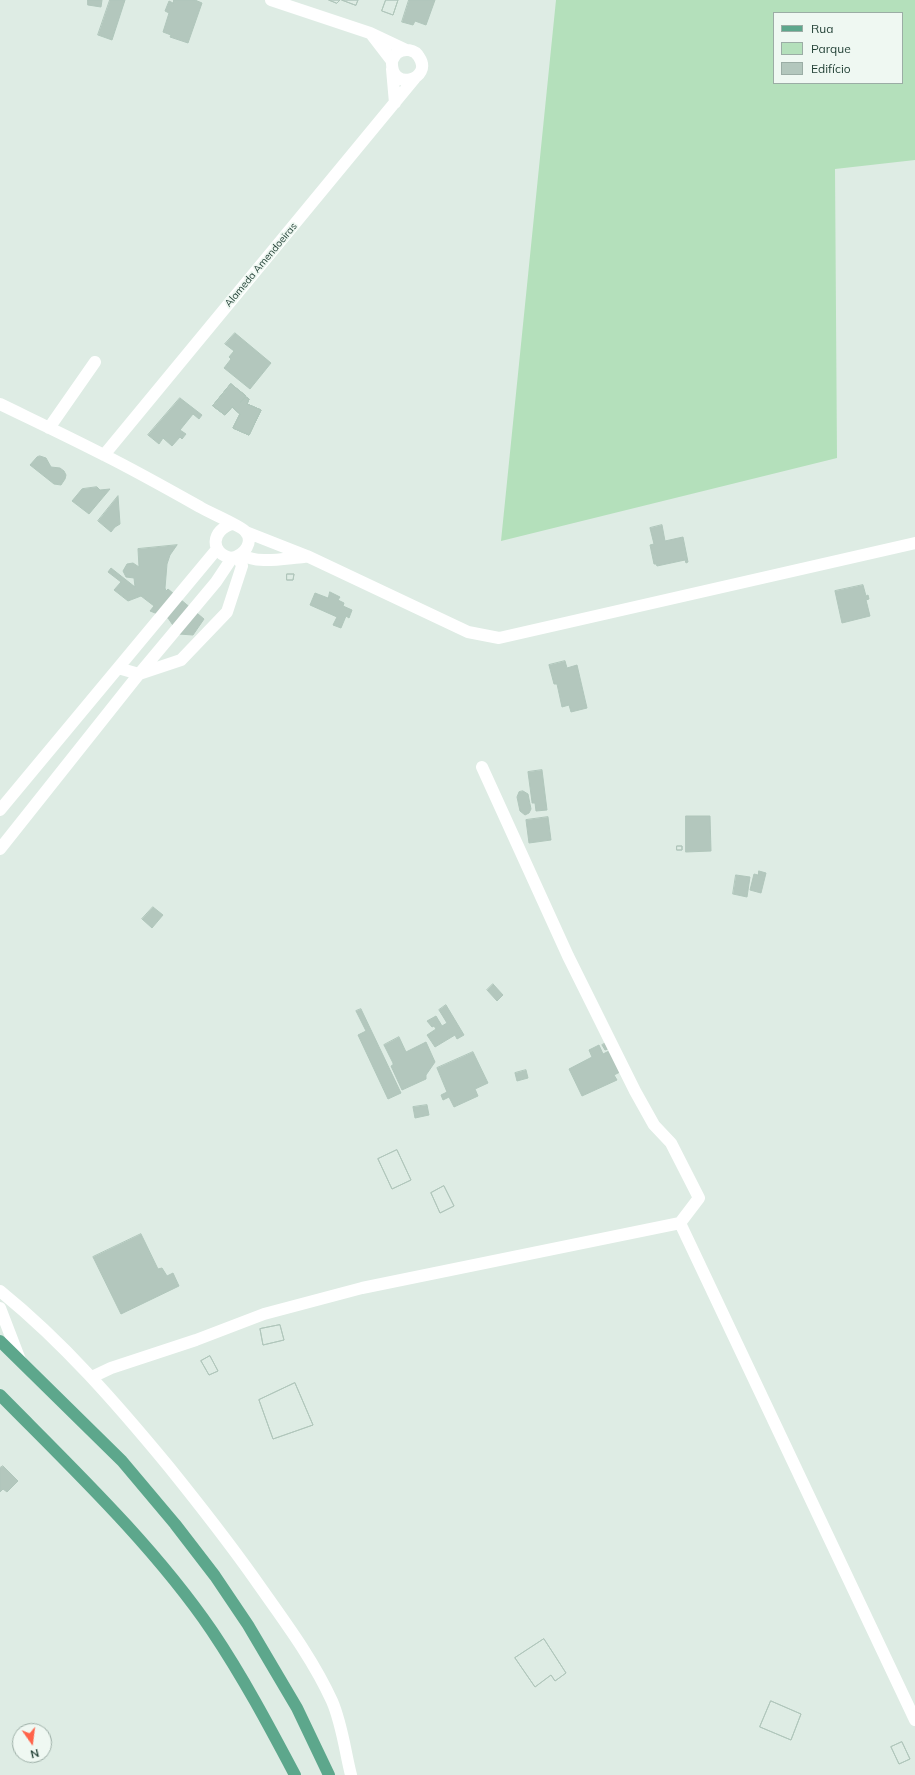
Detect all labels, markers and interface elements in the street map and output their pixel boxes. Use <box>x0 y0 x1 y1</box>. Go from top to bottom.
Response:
legend <box>773 12 903 84</box>
text: Rua <box>811 21 833 36</box>
text: Parque <box>811 41 851 56</box>
text: Edifício <box>811 61 851 76</box>
street label: Alameda Amendoeiras <box>222 221 300 309</box>
north arrow <box>12 1723 52 1763</box>
text: N <box>29 1746 40 1761</box>

